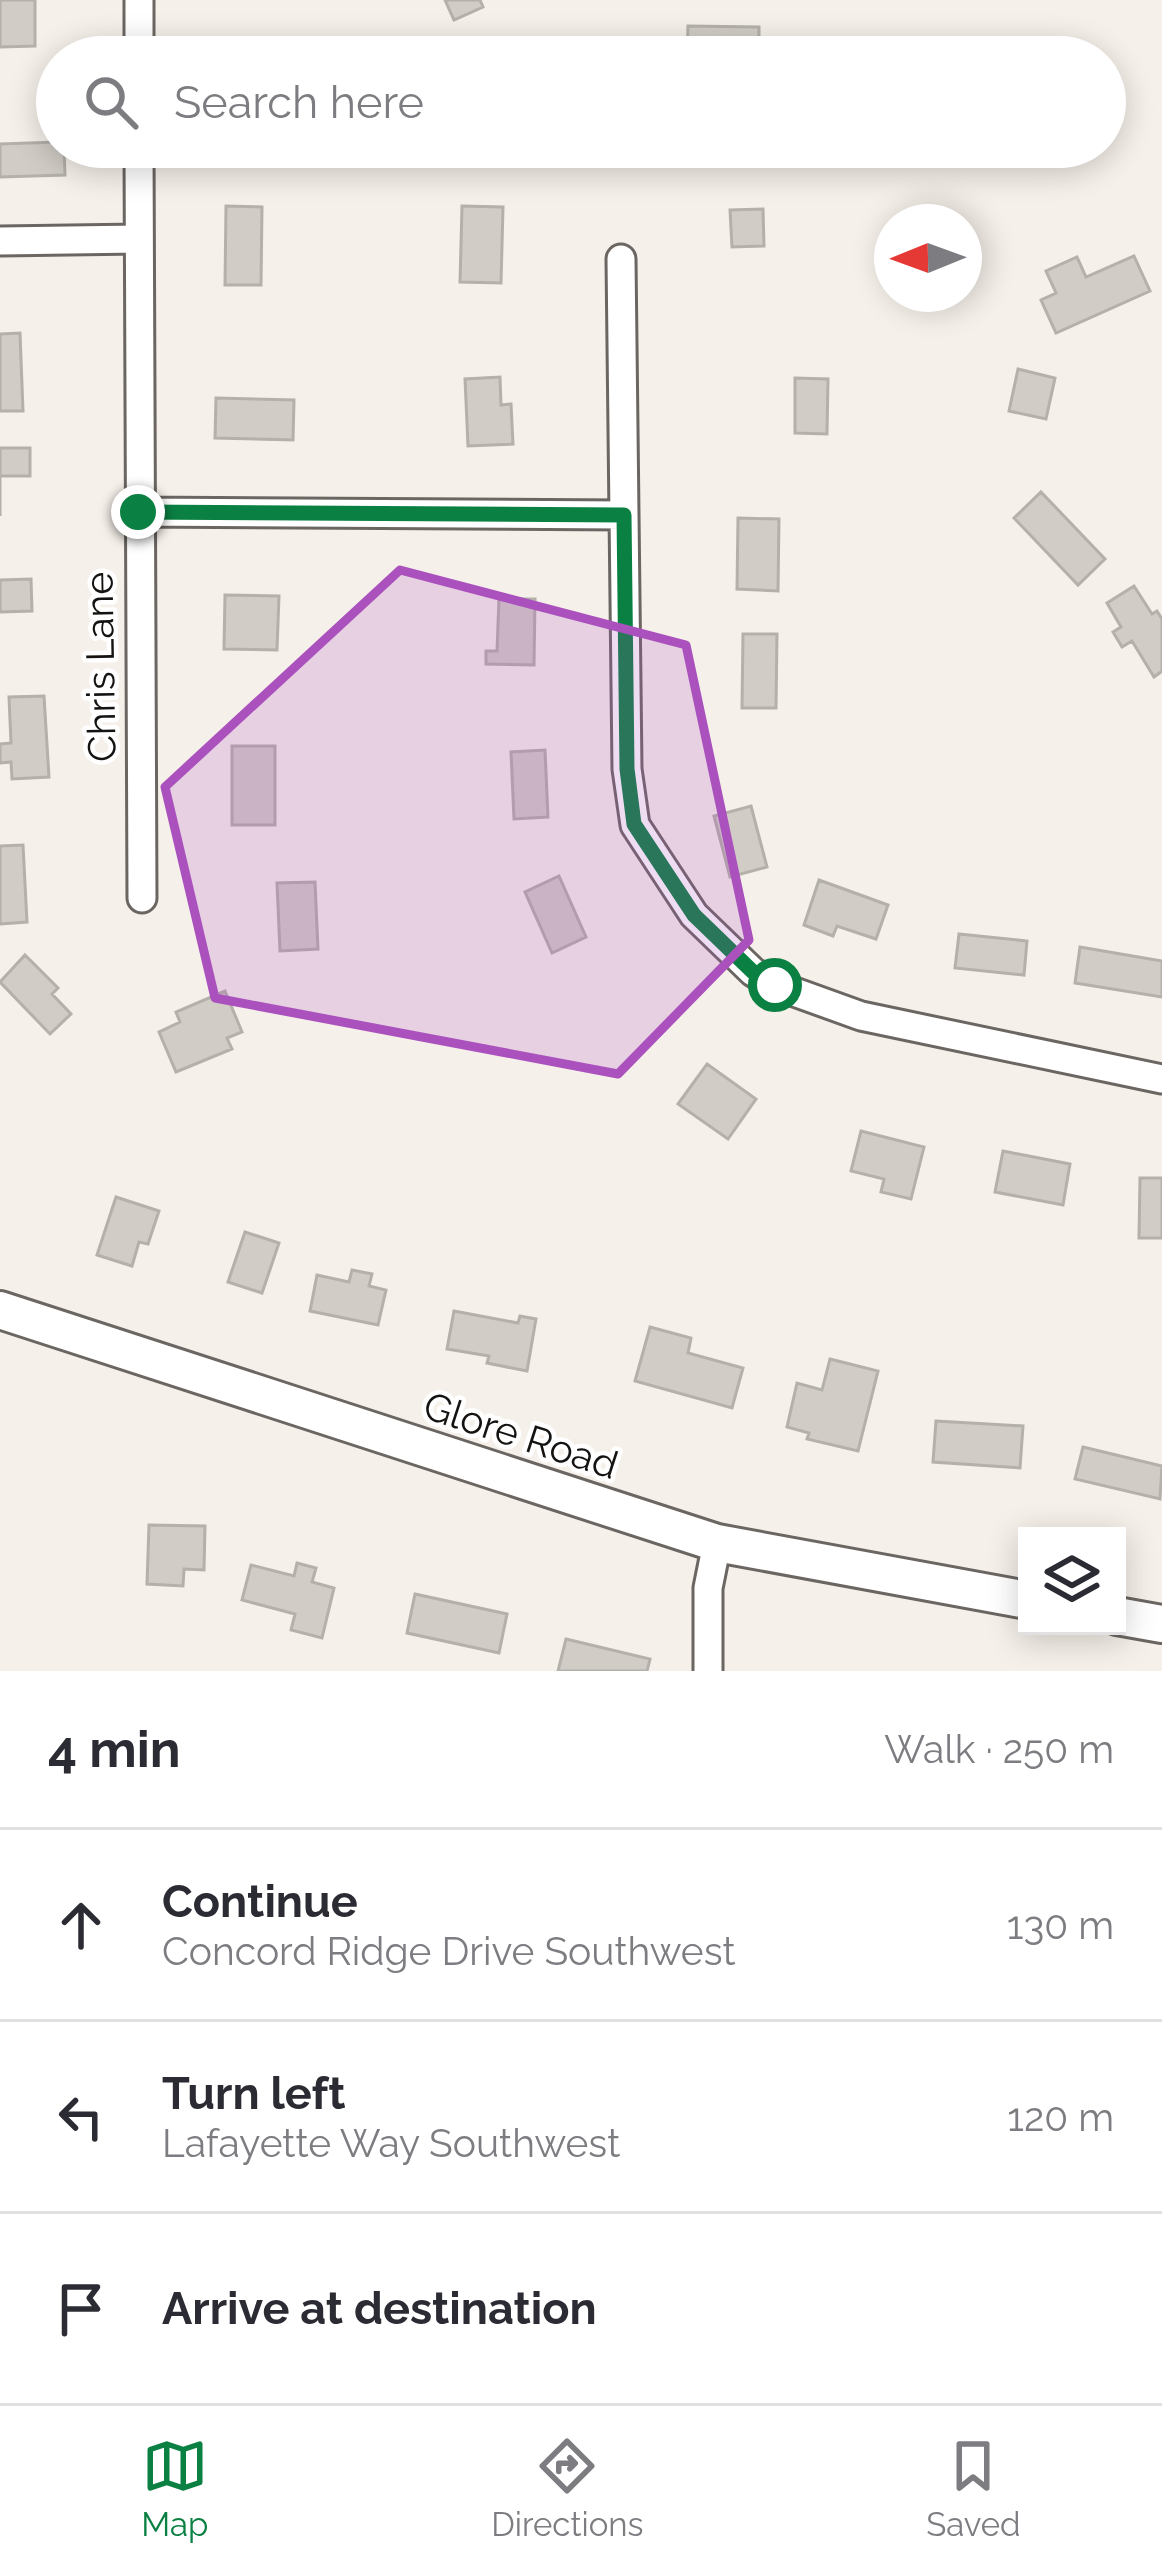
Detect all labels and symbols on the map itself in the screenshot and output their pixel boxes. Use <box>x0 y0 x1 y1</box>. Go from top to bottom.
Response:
north arrow <box>874 204 982 312</box>
route end <box>111 485 165 539</box>
street label: Chris Lane <box>75 572 125 762</box>
route start <box>748 958 802 1012</box>
street label: Glore Road <box>418 1382 624 1488</box>

